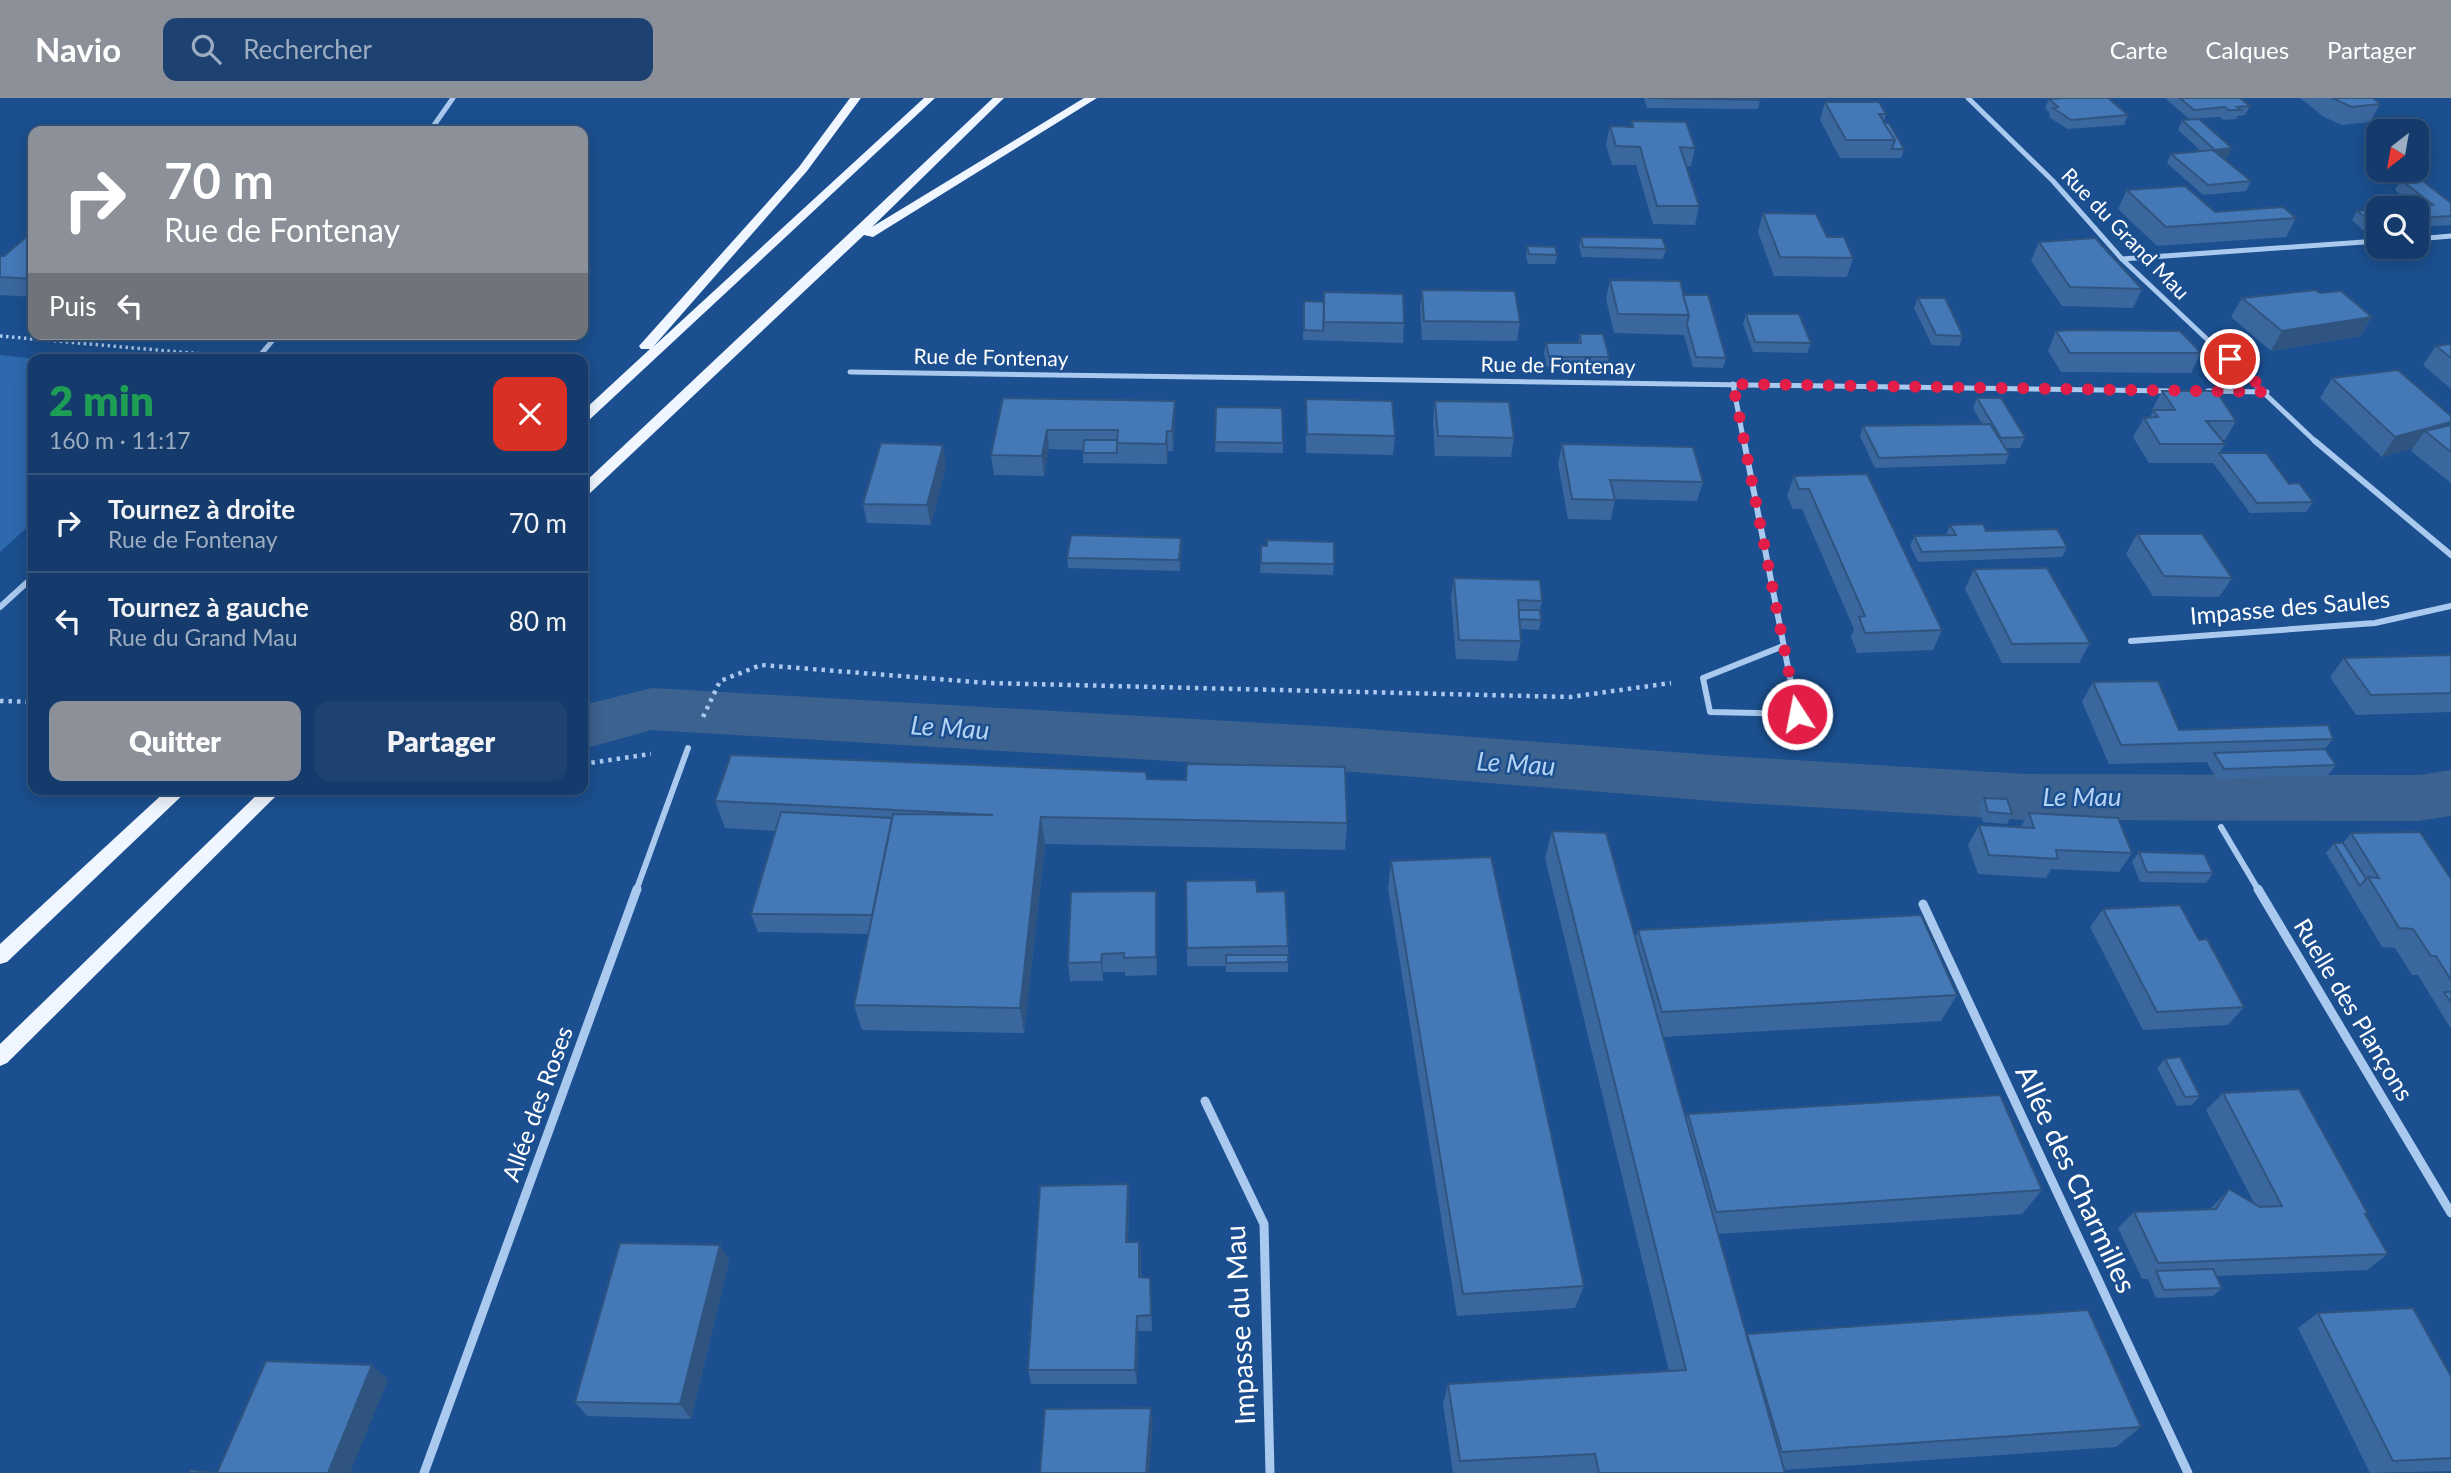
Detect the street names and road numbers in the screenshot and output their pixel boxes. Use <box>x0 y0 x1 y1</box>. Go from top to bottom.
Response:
street label: Rue du Grand Mau <box>2057 162 2195 304</box>
street label: Rue de Fontenay <box>913 343 1069 370</box>
street label: Rue de Fontenay <box>1480 351 1636 378</box>
street label: Impasse des Saules <box>2189 583 2391 630</box>
street label: Ruelle des Plançons <box>2288 913 2420 1106</box>
street label: Allée des Roses <box>495 1022 578 1185</box>
street label: Allée des Charmilles <box>2009 1059 2144 1298</box>
street label: Impasse du Mau <box>1217 1224 1261 1426</box>

